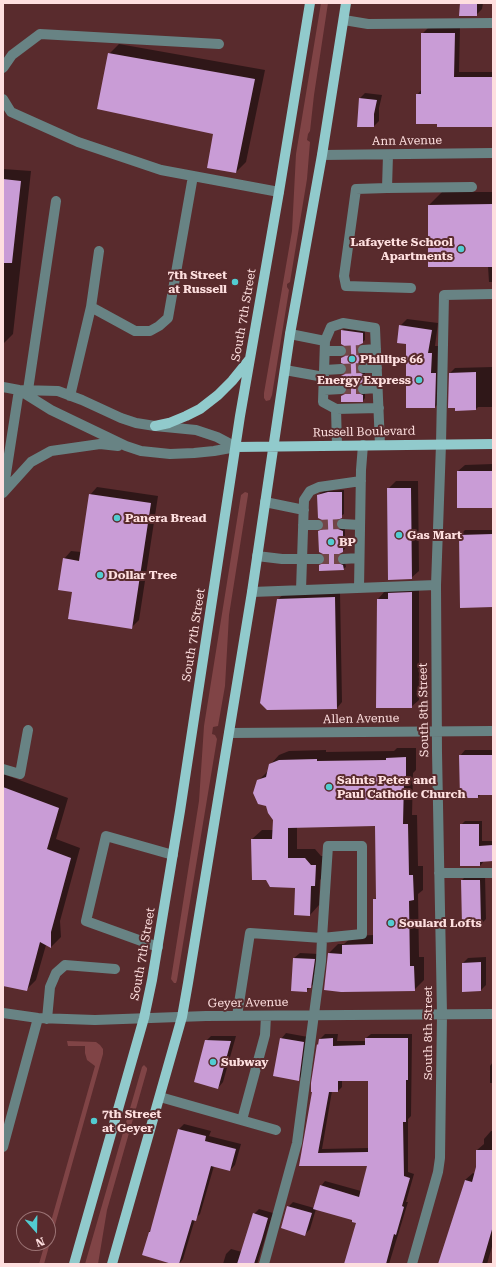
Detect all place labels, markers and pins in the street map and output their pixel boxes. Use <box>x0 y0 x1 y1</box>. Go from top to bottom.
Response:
place label: Lafayette School Apartments <box>350 235 453 263</box>
marker: Lafayette School Apartments <box>456 244 466 254</box>
place label: 7th Street at Russell <box>168 268 227 296</box>
marker: 7th Street at Russell <box>230 277 240 287</box>
place label: Phillips 66 <box>360 352 423 366</box>
marker: Phillips 66 <box>347 354 357 364</box>
place label: Energy Express <box>317 373 411 387</box>
marker: Energy Express <box>414 375 424 385</box>
place label: Panera Bread <box>125 511 207 525</box>
marker: Panera Bread <box>112 513 122 523</box>
place label: Gas Mart <box>407 528 462 542</box>
marker: Gas Mart <box>394 530 404 540</box>
place label: BP <box>339 535 356 549</box>
marker: BP <box>326 537 336 547</box>
place label: Dollar Tree <box>108 568 177 582</box>
marker: Dollar Tree <box>95 570 105 580</box>
place label: Saints Peter and Paul Catholic Church <box>337 773 466 801</box>
marker: Saints Peter and Paul Catholic Church <box>324 782 334 792</box>
place label: Soulard Lofts <box>399 916 482 930</box>
marker: Soulard Lofts <box>386 918 396 928</box>
place label: Subway <box>221 1055 268 1069</box>
marker: Subway <box>208 1057 218 1067</box>
place label: 7th Street at Geyer <box>102 1107 161 1135</box>
marker: 7th Street at Geyer <box>89 1116 99 1126</box>

